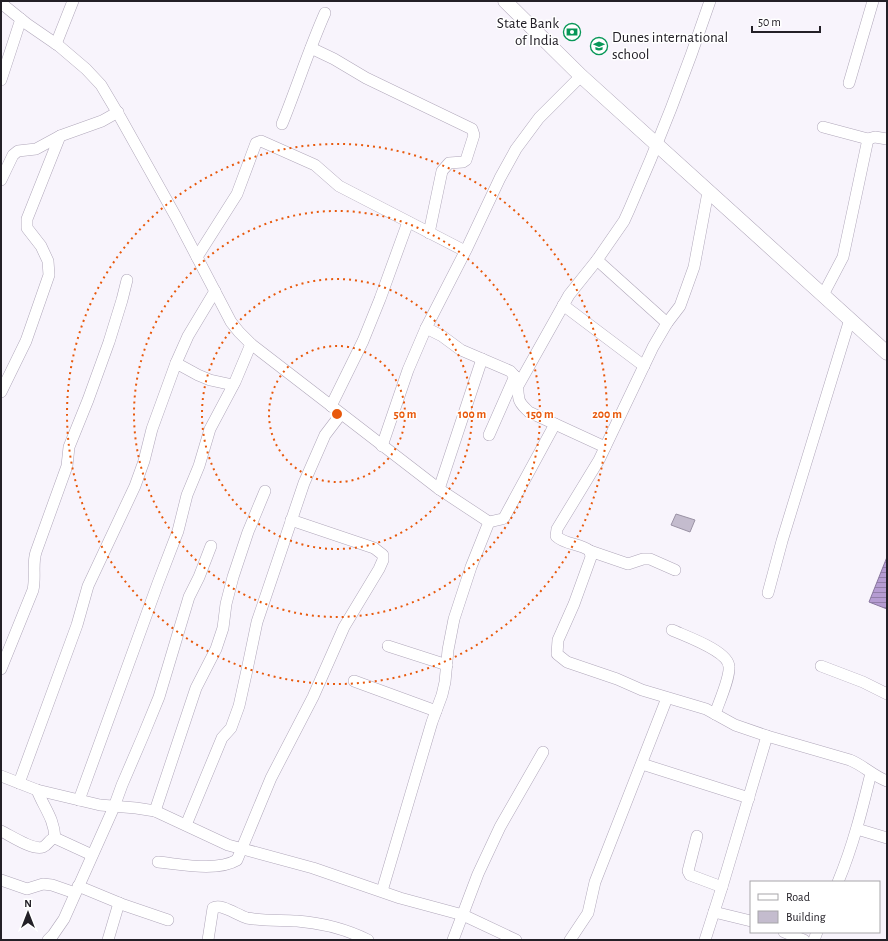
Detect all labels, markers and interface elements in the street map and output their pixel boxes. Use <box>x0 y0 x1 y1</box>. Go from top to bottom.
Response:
scale bar <box>752 8 820 34</box>
place label: State Bank of India <box>497 16 559 48</box>
text: 50 m <box>758 16 781 28</box>
bank icon: State Bank of India <box>562 22 582 42</box>
place label: Dunes international school <box>612 30 728 62</box>
school or university icon: Dunes international school <box>589 36 609 56</box>
centre of rings <box>330 407 344 421</box>
text: 50 m <box>394 408 417 420</box>
text: 100 m <box>458 408 486 420</box>
text: 150 m <box>526 408 554 420</box>
text: 200 m <box>592 408 622 420</box>
legend <box>750 881 880 933</box>
text: Road <box>786 891 810 903</box>
north arrow <box>8 893 48 933</box>
text: N <box>24 898 32 909</box>
text: Building <box>786 911 826 923</box>

